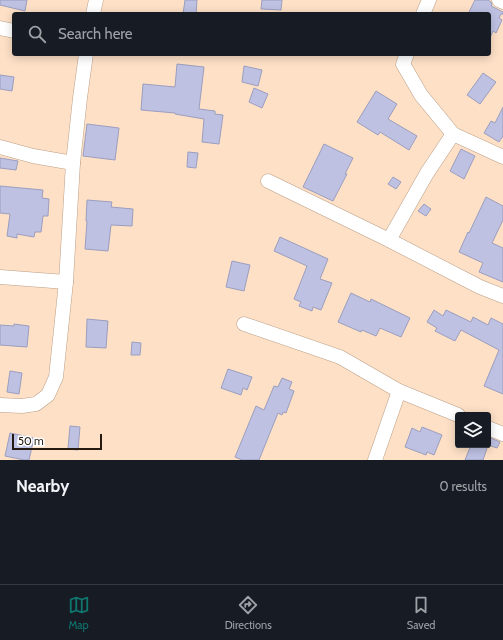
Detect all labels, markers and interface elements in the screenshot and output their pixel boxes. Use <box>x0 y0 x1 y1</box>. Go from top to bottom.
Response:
search box <box>12 12 491 56</box>
icon: search <box>26 23 48 45</box>
text: Search here <box>58 25 133 43</box>
map controls <box>455 412 491 448</box>
button: layers <box>455 412 491 448</box>
scale bar <box>12 432 102 451</box>
text: 50 m <box>18 434 44 448</box>
text: Nearby <box>16 476 69 496</box>
text: 0 results <box>439 478 487 494</box>
tab: Map <box>68 594 90 632</box>
tab: Directions <box>225 594 272 632</box>
tab: Saved <box>407 594 435 632</box>

